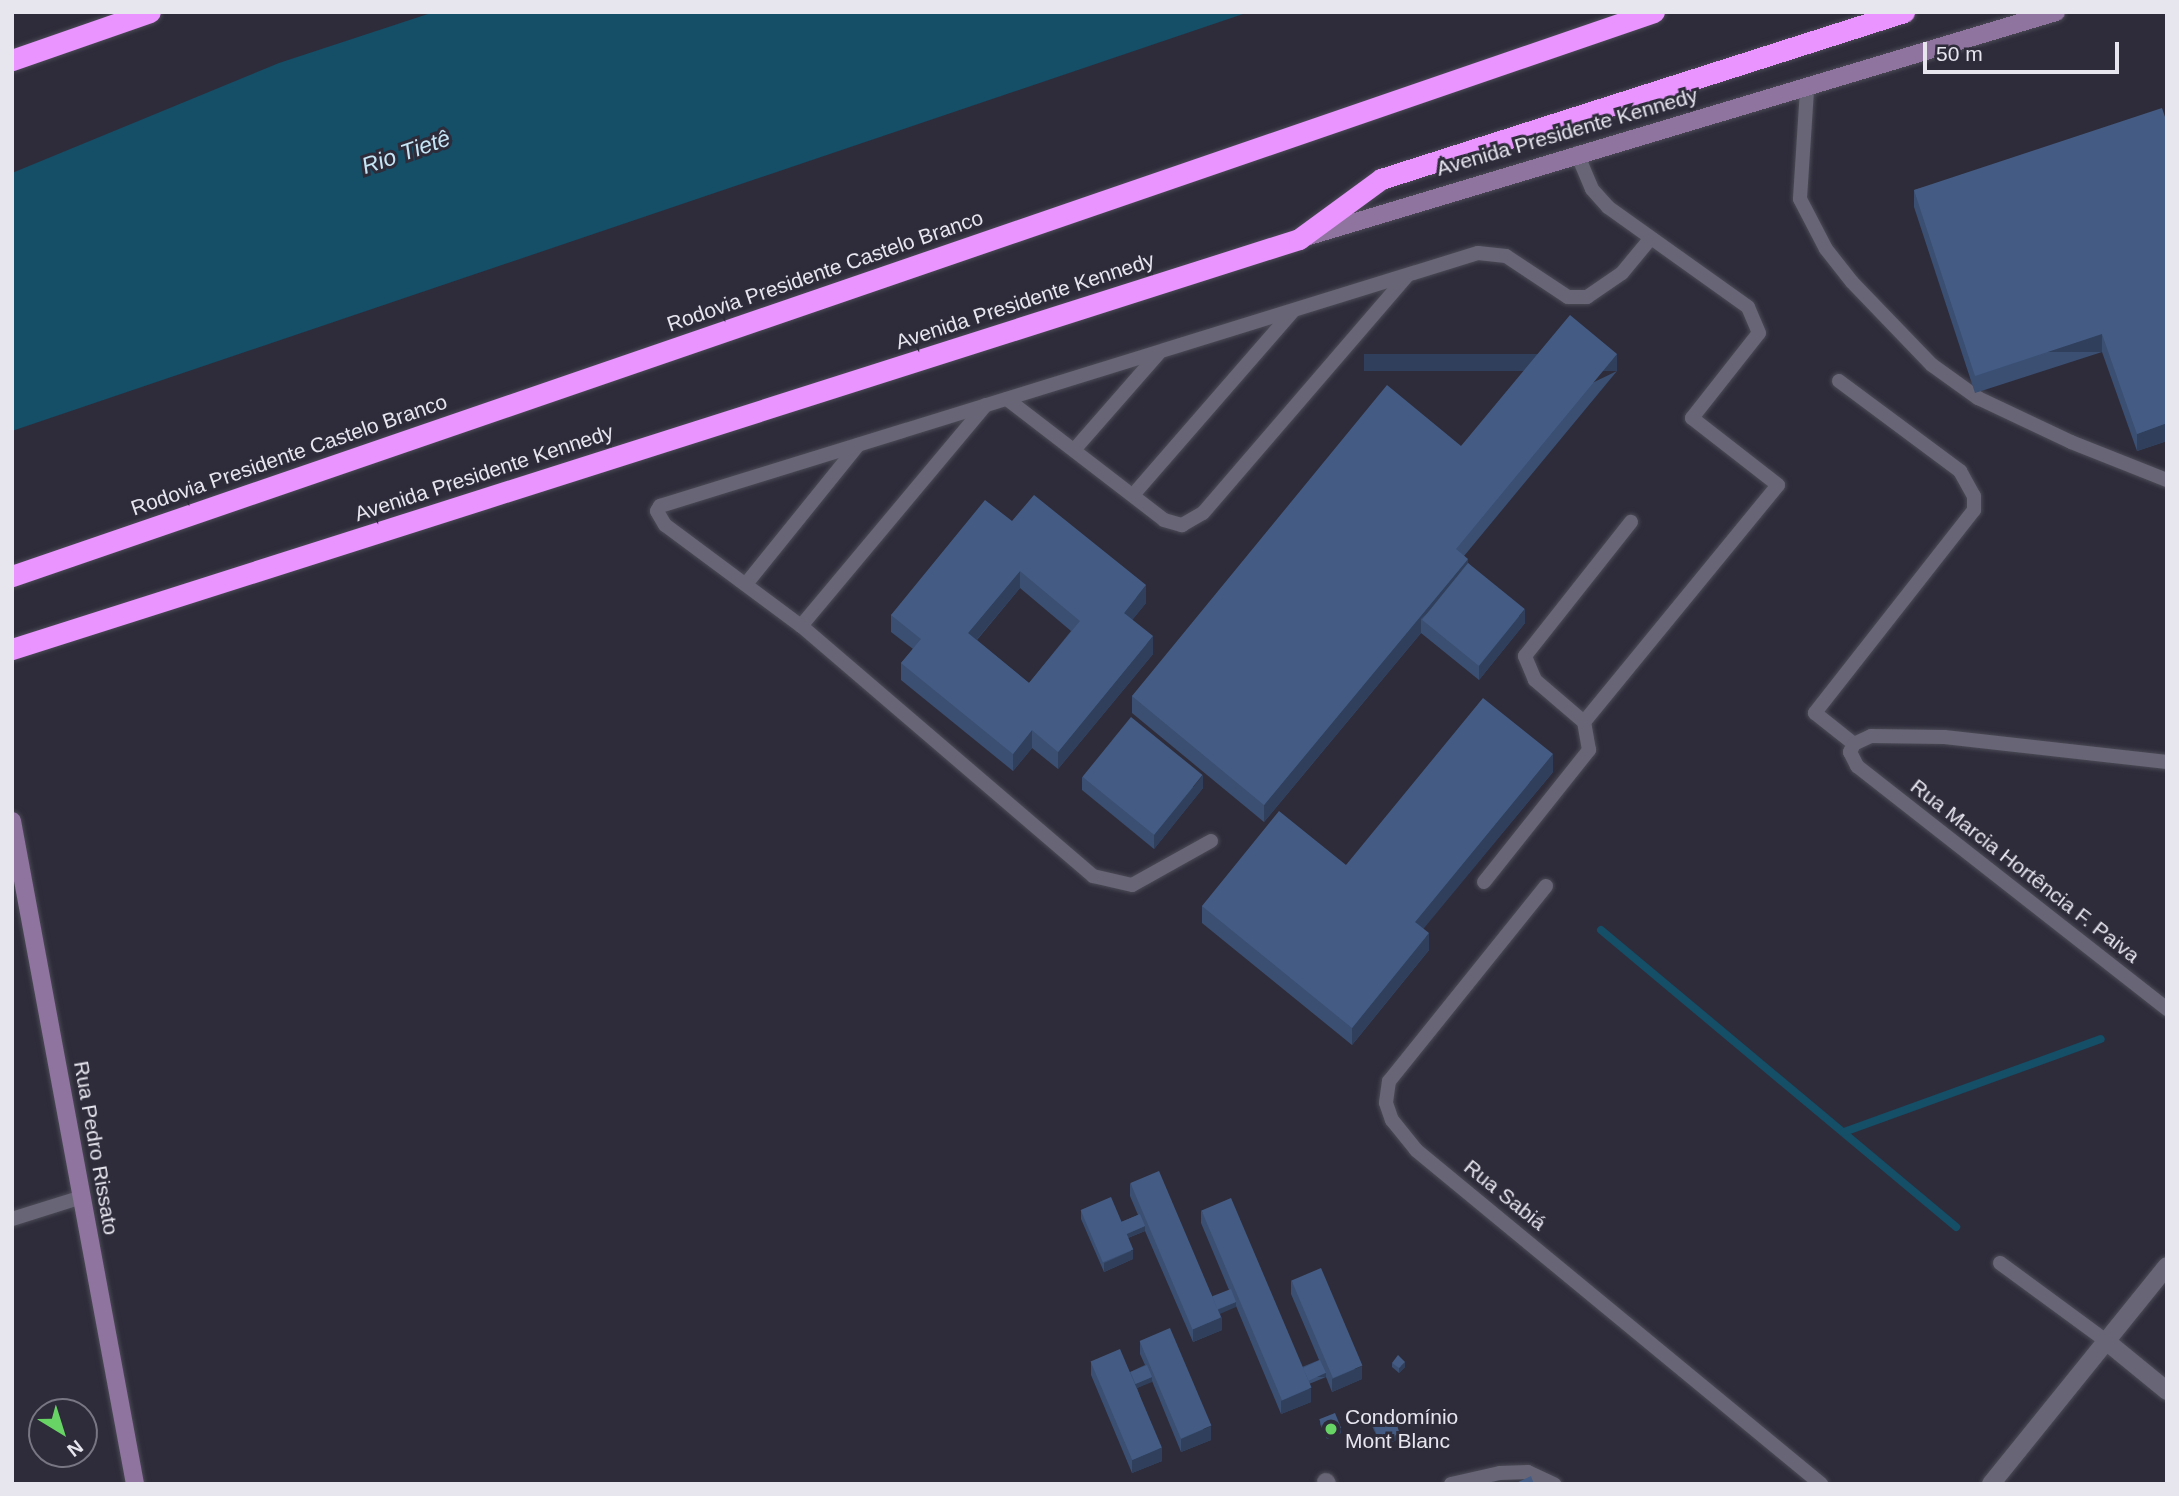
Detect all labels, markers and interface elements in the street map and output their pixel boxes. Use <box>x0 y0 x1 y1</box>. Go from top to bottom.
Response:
scale bar <box>1927 28 2123 72</box>
text: 50 m <box>1936 42 1983 65</box>
street label: Avenida Presidente Kennedy <box>1434 83 1700 181</box>
water label: Rio Tietê <box>358 124 454 180</box>
street label: Rodovia Presidente Castelo Branco <box>664 205 986 337</box>
street label: Avenida Presidente Kennedy <box>892 247 1158 355</box>
street label: Rodovia Presidente Castelo Branco <box>128 389 450 521</box>
street label: Avenida Presidente Kennedy <box>351 419 617 527</box>
street label: Rua Marcia Hortência F. Paiva <box>1905 774 2145 968</box>
street label: Rua Pedro Rissato <box>68 1059 124 1237</box>
street label: Rua Sabiá <box>1459 1154 1551 1236</box>
north arrow <box>28 1398 98 1468</box>
place label: Condomínio Mont Blanc <box>1345 1404 1458 1454</box>
marker: Condomínio Mont Blanc <box>1323 1421 1339 1437</box>
text: N <box>63 1436 87 1461</box>

